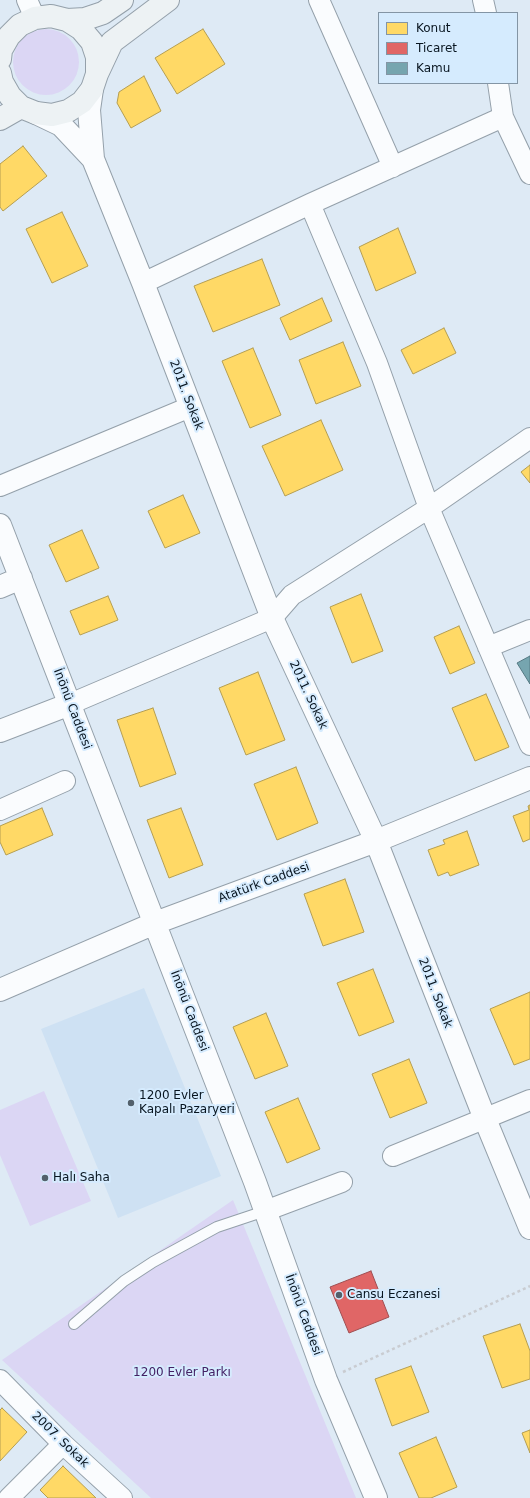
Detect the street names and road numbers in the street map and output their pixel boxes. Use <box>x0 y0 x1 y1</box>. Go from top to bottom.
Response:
street label: 2011. Sokak <box>166 358 206 432</box>
street label: 2011. Sokak <box>286 658 330 732</box>
street label: İnönü Caddesi <box>50 667 94 751</box>
street label: Atatürk Caddesi <box>216 860 312 906</box>
street label: 2011. Sokak <box>415 956 455 1030</box>
street label: İnönü Caddesi <box>167 969 211 1053</box>
street label: İnönü Caddesi <box>282 1272 324 1358</box>
street label: 2007. Sokak <box>28 1409 92 1471</box>

